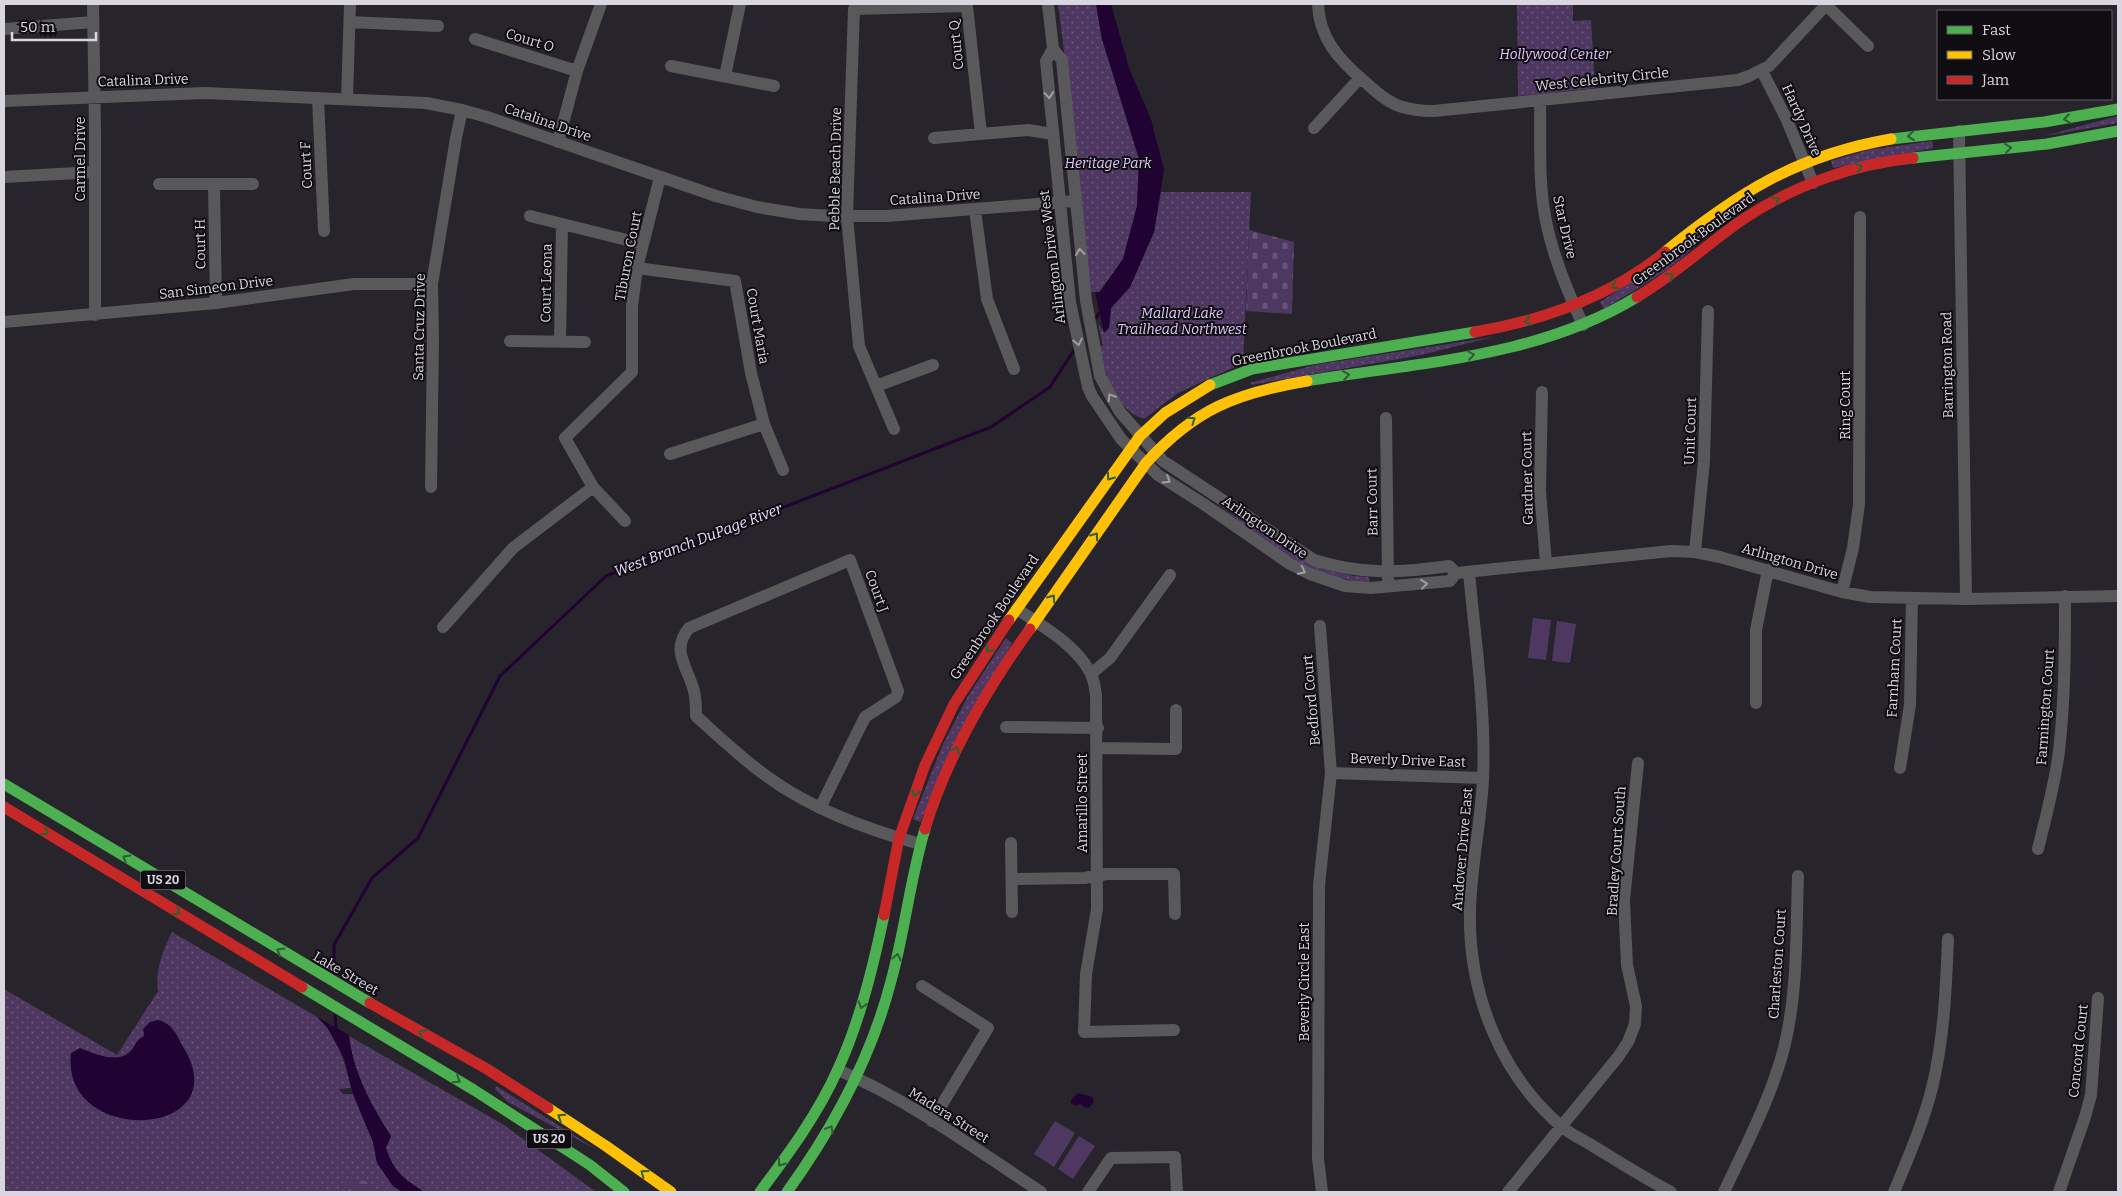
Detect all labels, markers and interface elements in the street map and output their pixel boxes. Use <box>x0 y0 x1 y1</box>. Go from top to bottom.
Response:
scale bar <box>12 10 96 42</box>
legend <box>1937 10 2112 100</box>
text: 50 m <box>20 18 56 36</box>
street label: Court Q <box>945 18 968 71</box>
text: Fast <box>1982 21 2011 39</box>
street label: Court O <box>504 25 556 56</box>
park label: Hollywood Center <box>1499 46 1612 63</box>
text: Slow <box>1982 46 2017 64</box>
street label: West Celebrity Circle <box>1534 64 1670 95</box>
street label: Catalina Drive <box>97 70 189 91</box>
text: Jam <box>1981 71 2010 89</box>
street label: Hardy Drive <box>1778 81 1825 159</box>
one-way arrow <box>1043 92 1054 100</box>
street label: Catalina Drive <box>502 100 594 145</box>
street label: Pebble Beach Drive <box>826 107 845 231</box>
one-way arrow <box>2063 114 2071 124</box>
street label: Carmel Drive <box>72 117 89 201</box>
one-way arrow <box>1906 130 1914 141</box>
street label: Court F <box>297 141 316 189</box>
one-way arrow <box>2004 143 2012 154</box>
park label: Heritage Park <box>1064 155 1152 172</box>
one-way arrow <box>1854 163 1863 173</box>
street label: Catalina Drive <box>889 186 981 209</box>
street label: Arlington Drive West <box>1036 189 1069 325</box>
street label: Greenbrook Boulevard <box>1629 189 1758 290</box>
street label: Star Drive <box>1549 194 1580 260</box>
one-way arrow <box>1770 196 1779 206</box>
street label: Tiburon Court <box>611 210 646 302</box>
street label: Court H <box>192 219 209 269</box>
street label: Court Leona <box>537 243 556 323</box>
one-way arrow <box>1075 248 1086 256</box>
street label: San Simeon Drive <box>158 272 274 303</box>
street label: Santa Cruz Drive <box>410 273 429 381</box>
one-way arrow <box>1665 273 1674 282</box>
one-way arrow <box>1611 280 1620 290</box>
street label: Court Maria <box>742 287 773 366</box>
park label: Mallard Lake Trailhead Northwest <box>1117 305 1248 338</box>
street label: Barrington Road <box>1938 312 1957 418</box>
one-way arrow <box>1524 316 1532 326</box>
street label: Greenbrook Boulevard <box>1230 325 1378 370</box>
one-way arrow <box>1073 337 1083 346</box>
one-way arrow <box>1467 350 1475 360</box>
one-way arrow <box>1342 370 1350 380</box>
street label: Ring Court <box>1837 370 1854 440</box>
one-way arrow <box>1108 393 1118 402</box>
street label: Unit Court <box>1681 397 1700 465</box>
one-way arrow <box>1186 417 1196 426</box>
street label: Gardner Court <box>1518 431 1537 525</box>
street label: Barr Court <box>1363 468 1382 536</box>
one-way arrow <box>1107 471 1116 481</box>
one-way arrow <box>1162 474 1171 484</box>
street label: Arlington Drive <box>1219 493 1311 562</box>
water label: West Branch DuPage River <box>611 499 785 580</box>
one-way arrow <box>1089 533 1098 542</box>
street label: Arlington Drive <box>1740 540 1840 583</box>
street label: Greenbrook Boulevard <box>946 552 1043 683</box>
one-way arrow <box>1297 565 1306 575</box>
street label: Court J <box>861 568 892 615</box>
one-way arrow <box>1420 579 1428 590</box>
one-way arrow <box>1046 594 1055 604</box>
street label: Farnham Court <box>1883 618 1906 718</box>
one-way arrow <box>986 644 995 653</box>
street label: Farmington Court <box>2033 648 2058 766</box>
street label: Bedford Court <box>1299 654 1324 746</box>
one-way arrow <box>950 746 961 755</box>
street label: Beverly Drive East <box>1350 750 1466 771</box>
street label: Amarillo Street <box>1074 753 1091 853</box>
street label: Bradley Court South <box>1603 785 1630 917</box>
street label: Andover Drive East <box>1449 787 1476 911</box>
one-way arrow <box>911 788 921 797</box>
one-way arrow <box>40 826 49 836</box>
one-way arrow <box>122 855 131 864</box>
road number: US 20 <box>140 870 186 890</box>
one-way arrow <box>172 905 181 915</box>
street label: Charleston Court <box>1765 908 1790 1020</box>
street label: Beverly Circle East <box>1296 923 1313 1041</box>
one-way arrow <box>276 948 285 958</box>
street label: Lake Street <box>310 948 381 999</box>
one-way arrow <box>891 952 902 961</box>
one-way arrow <box>858 1000 868 1009</box>
street label: Concord Court <box>2065 1003 2092 1099</box>
one-way arrow <box>419 1029 428 1039</box>
one-way arrow <box>452 1074 461 1084</box>
street label: Madera Street <box>905 1084 992 1147</box>
one-way arrow <box>558 1114 567 1123</box>
one-way arrow <box>823 1126 833 1135</box>
road number: US 20 <box>526 1130 572 1148</box>
one-way arrow <box>778 1157 787 1167</box>
one-way arrow <box>640 1170 650 1179</box>

